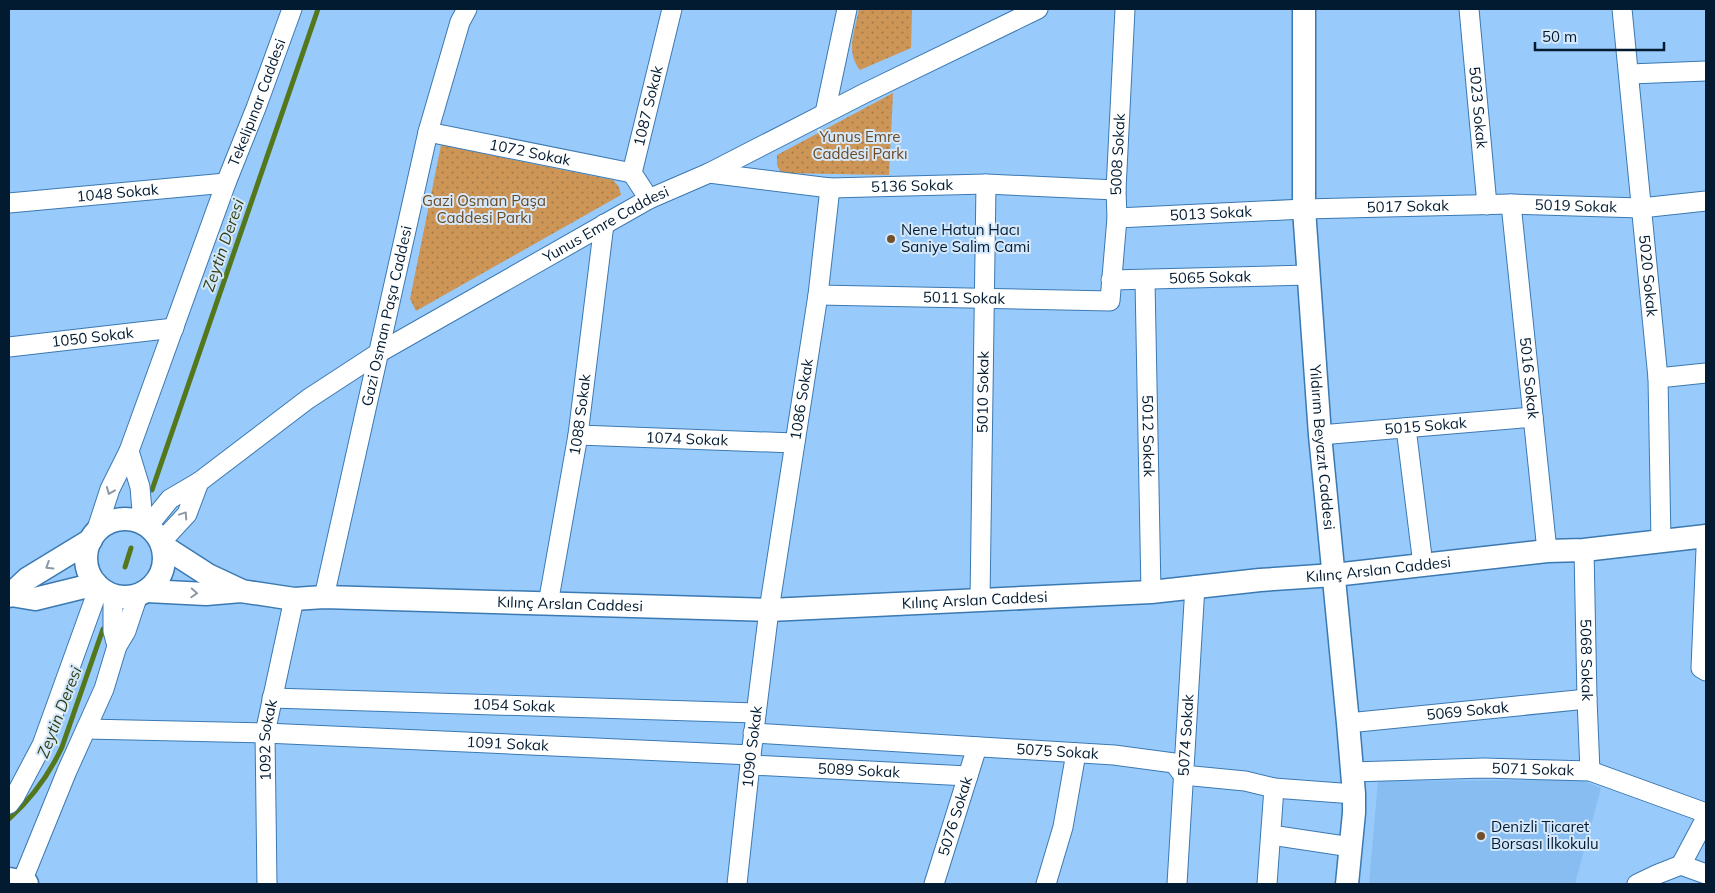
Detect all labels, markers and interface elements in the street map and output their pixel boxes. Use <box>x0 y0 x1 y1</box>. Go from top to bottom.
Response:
scale bar <box>1535 20 1664 52</box>
text: 50 m <box>1542 27 1577 46</box>
street label: Tekelipınar Caddesi <box>224 36 289 169</box>
street label: 1087 Sokak <box>629 63 667 148</box>
street label: 5023 Sokak <box>1465 66 1492 150</box>
street label: 5008 Sokak <box>1106 113 1129 196</box>
park label: Yunus Emre Caddesi Parkı <box>812 127 908 163</box>
street label: 1072 Sokak <box>488 135 573 169</box>
street label: 5136 Sokak <box>871 175 954 196</box>
street label: 1048 Sokak <box>76 179 160 206</box>
street label: Yunus Emre Caddesi <box>538 182 672 267</box>
park label: Gazi Osman Paşa Caddesi Parkı <box>422 191 546 227</box>
street label: 5017 Sokak <box>1366 195 1449 216</box>
street label: 5019 Sokak <box>1534 195 1617 216</box>
water label: Zeytin Deresi <box>198 196 248 294</box>
street label: 5013 Sokak <box>1169 202 1253 224</box>
place label: Nene Hatun Hacı Saniye Salim Cami <box>901 220 1030 256</box>
street label: Gazi Osman Paşa Caddesi <box>357 224 416 408</box>
marker: Nene Hatun Hacı Saniye Salim Cami <box>885 233 897 245</box>
street label: 5020 Sokak <box>1635 234 1662 318</box>
street label: 5065 Sokak <box>1169 266 1252 288</box>
street label: 5011 Sokak <box>923 287 1006 308</box>
street label: 1050 Sokak <box>50 323 135 351</box>
street label: 5016 Sokak <box>1516 336 1543 420</box>
street label: 5010 Sokak <box>972 350 993 433</box>
street label: 1086 Sokak <box>786 357 817 441</box>
street label: Yıldırım Beyazıt Caddesi <box>1306 363 1339 531</box>
street label: 1088 Sokak <box>565 372 594 457</box>
street label: 5012 Sokak <box>1138 395 1159 478</box>
street label: 5015 Sokak <box>1384 413 1468 439</box>
street label: 1074 Sokak <box>645 428 729 450</box>
one-way arrow <box>106 486 117 495</box>
one-way arrow <box>178 511 188 520</box>
street label: Kılınç Arslan Caddesi <box>1305 552 1452 586</box>
one-way arrow <box>46 559 55 569</box>
street label: Kılınç Arslan Caddesi <box>901 587 1048 613</box>
one-way arrow <box>190 588 198 598</box>
street label: Kılınç Arslan Caddesi <box>497 592 643 615</box>
street label: 5068 Sokak <box>1576 619 1597 702</box>
water label: Zeytin Deresi <box>32 663 86 761</box>
street label: 5074 Sokak <box>1174 693 1197 777</box>
street label: 1054 Sokak <box>472 694 556 716</box>
street label: 1092 Sokak <box>255 697 281 781</box>
street label: 5069 Sokak <box>1425 697 1510 724</box>
street label: 1090 Sokak <box>738 704 766 789</box>
street label: 1091 Sokak <box>466 732 550 755</box>
street label: 5075 Sokak <box>1016 739 1099 763</box>
street label: 5089 Sokak <box>817 758 901 782</box>
street label: 5071 Sokak <box>1492 758 1575 780</box>
street label: 5076 Sokak <box>933 774 976 858</box>
place label: Denizli Ticaret Borsası İlkokulu <box>1491 817 1599 853</box>
marker: Denizli Ticaret Borsası İlkokulu <box>1475 830 1487 842</box>

